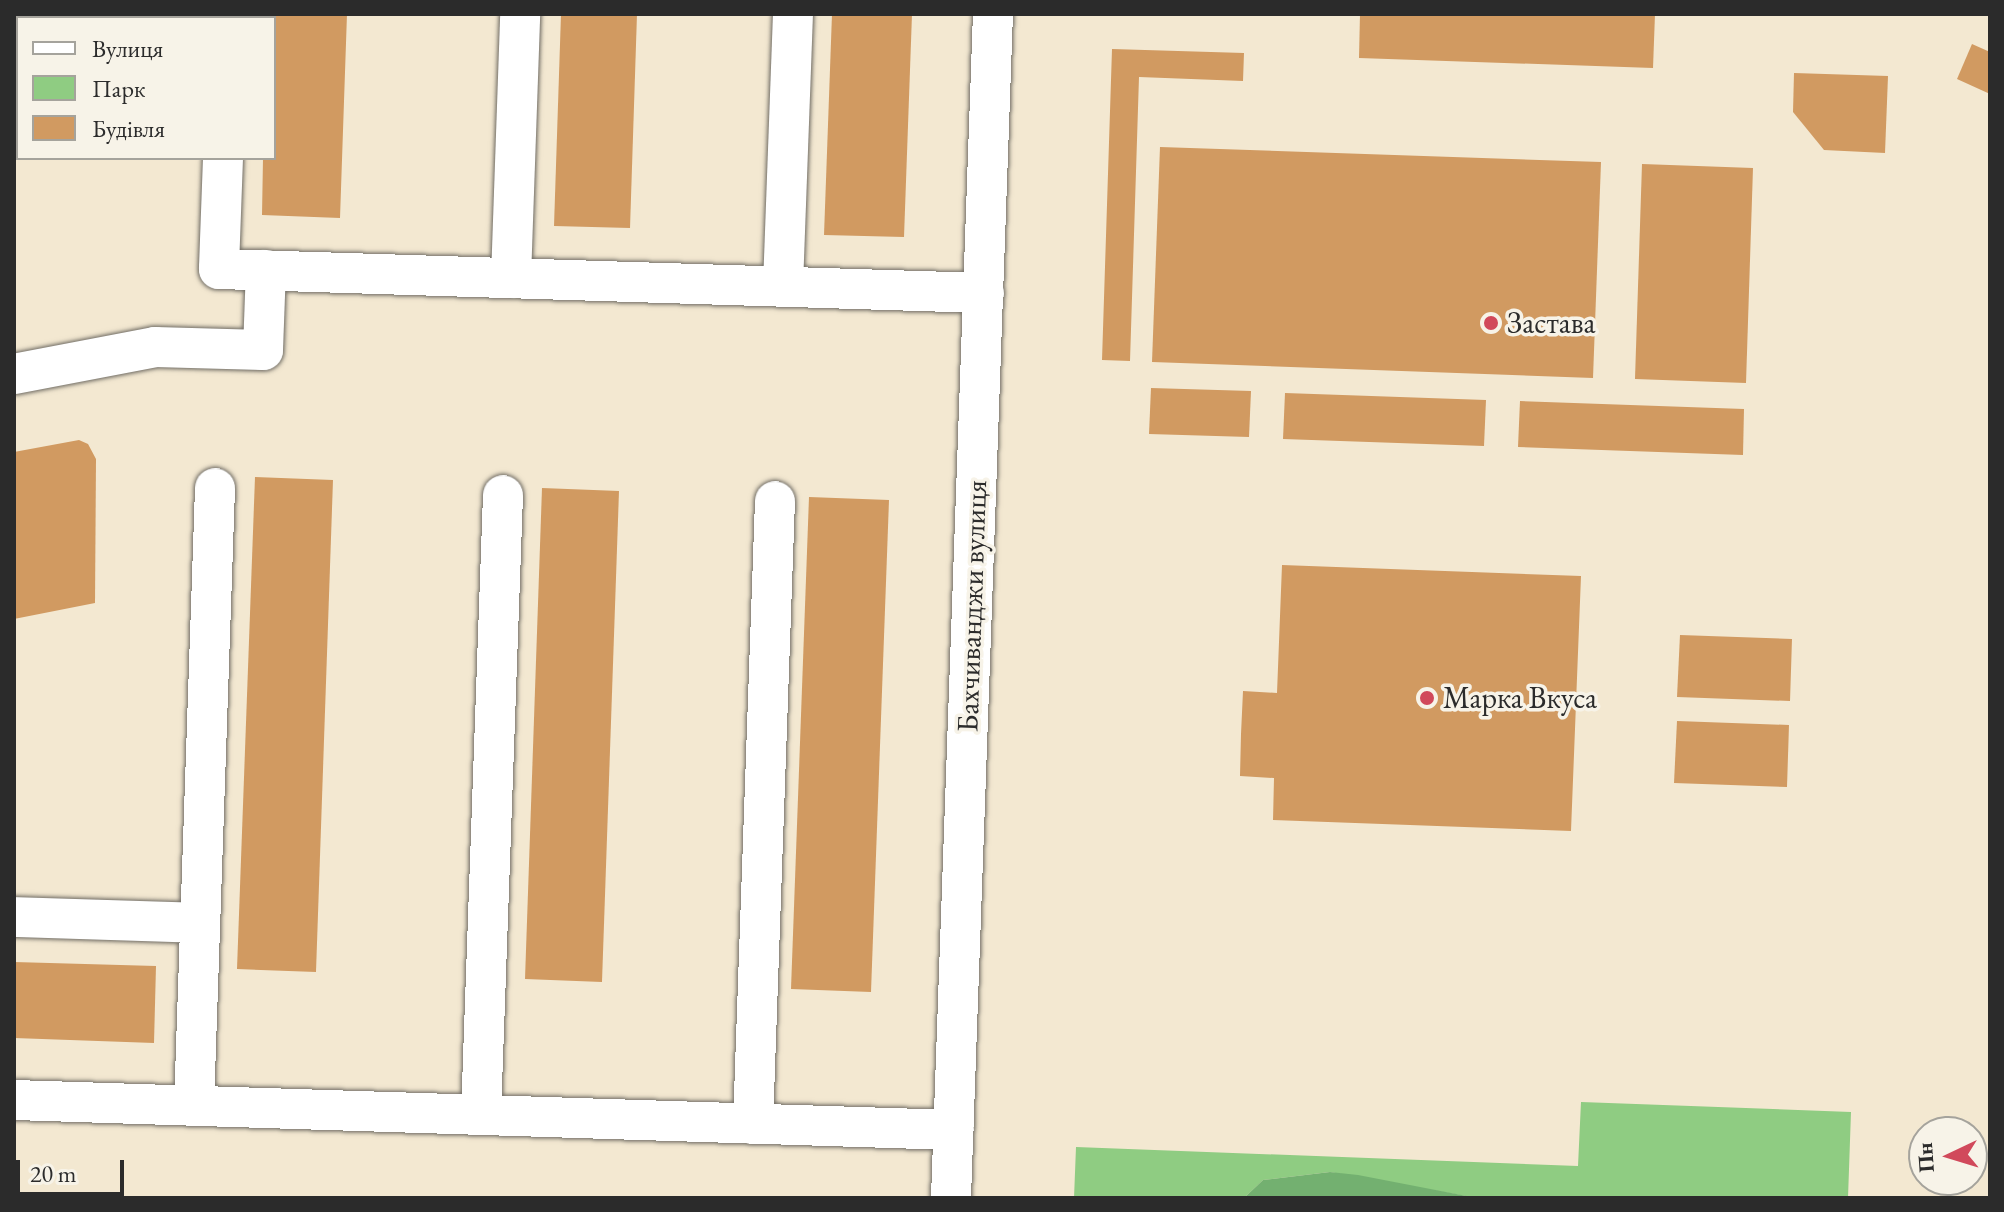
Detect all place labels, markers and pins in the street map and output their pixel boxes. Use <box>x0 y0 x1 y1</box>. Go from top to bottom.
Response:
place label: Застава <box>1507 305 1595 341</box>
marker: Застава <box>1482 314 1500 332</box>
place label: Марка Вкуса <box>1443 680 1597 716</box>
marker: Марка Вкуса <box>1418 689 1436 707</box>

